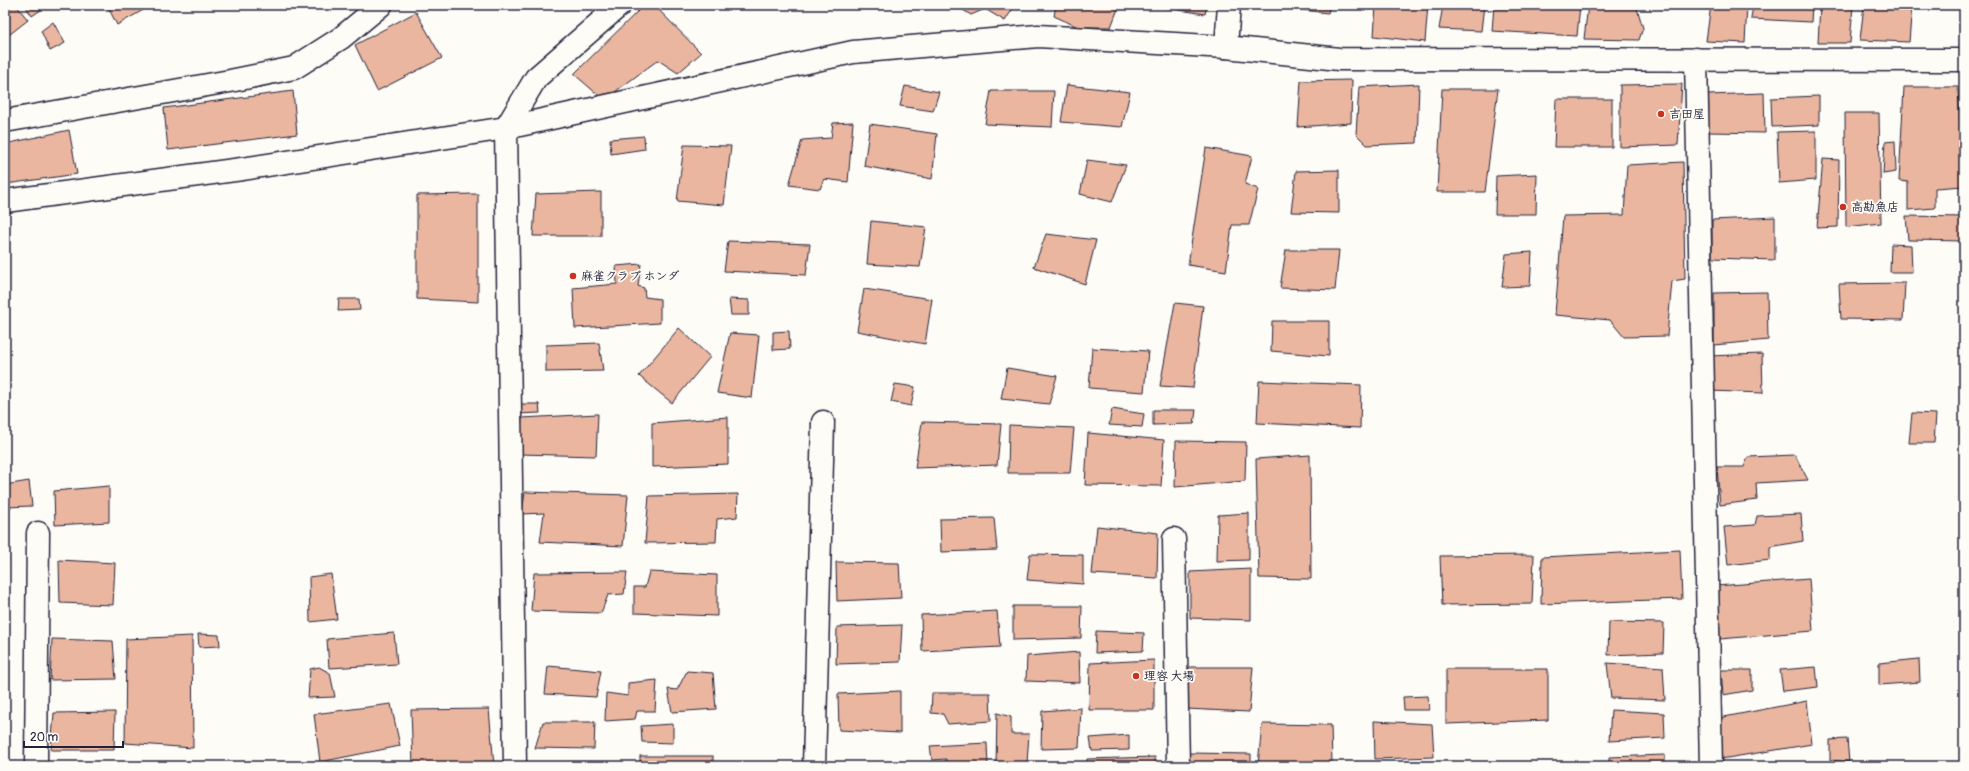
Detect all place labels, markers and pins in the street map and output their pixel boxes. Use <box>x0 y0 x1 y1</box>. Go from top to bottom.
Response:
place label: 吉田屋 <box>1669 107 1705 122</box>
marker: 吉田屋 <box>1656 109 1666 119</box>
place label: 高勘魚店 <box>1851 200 1899 215</box>
marker: 高勘魚店 <box>1838 202 1848 212</box>
place label: 麻雀クラブ ホンダ <box>581 269 680 284</box>
marker: 麻雀クラブ ホンダ <box>568 271 578 281</box>
place label: 理容 大場 <box>1144 669 1195 684</box>
marker: 理容 大場 <box>1131 671 1141 681</box>

